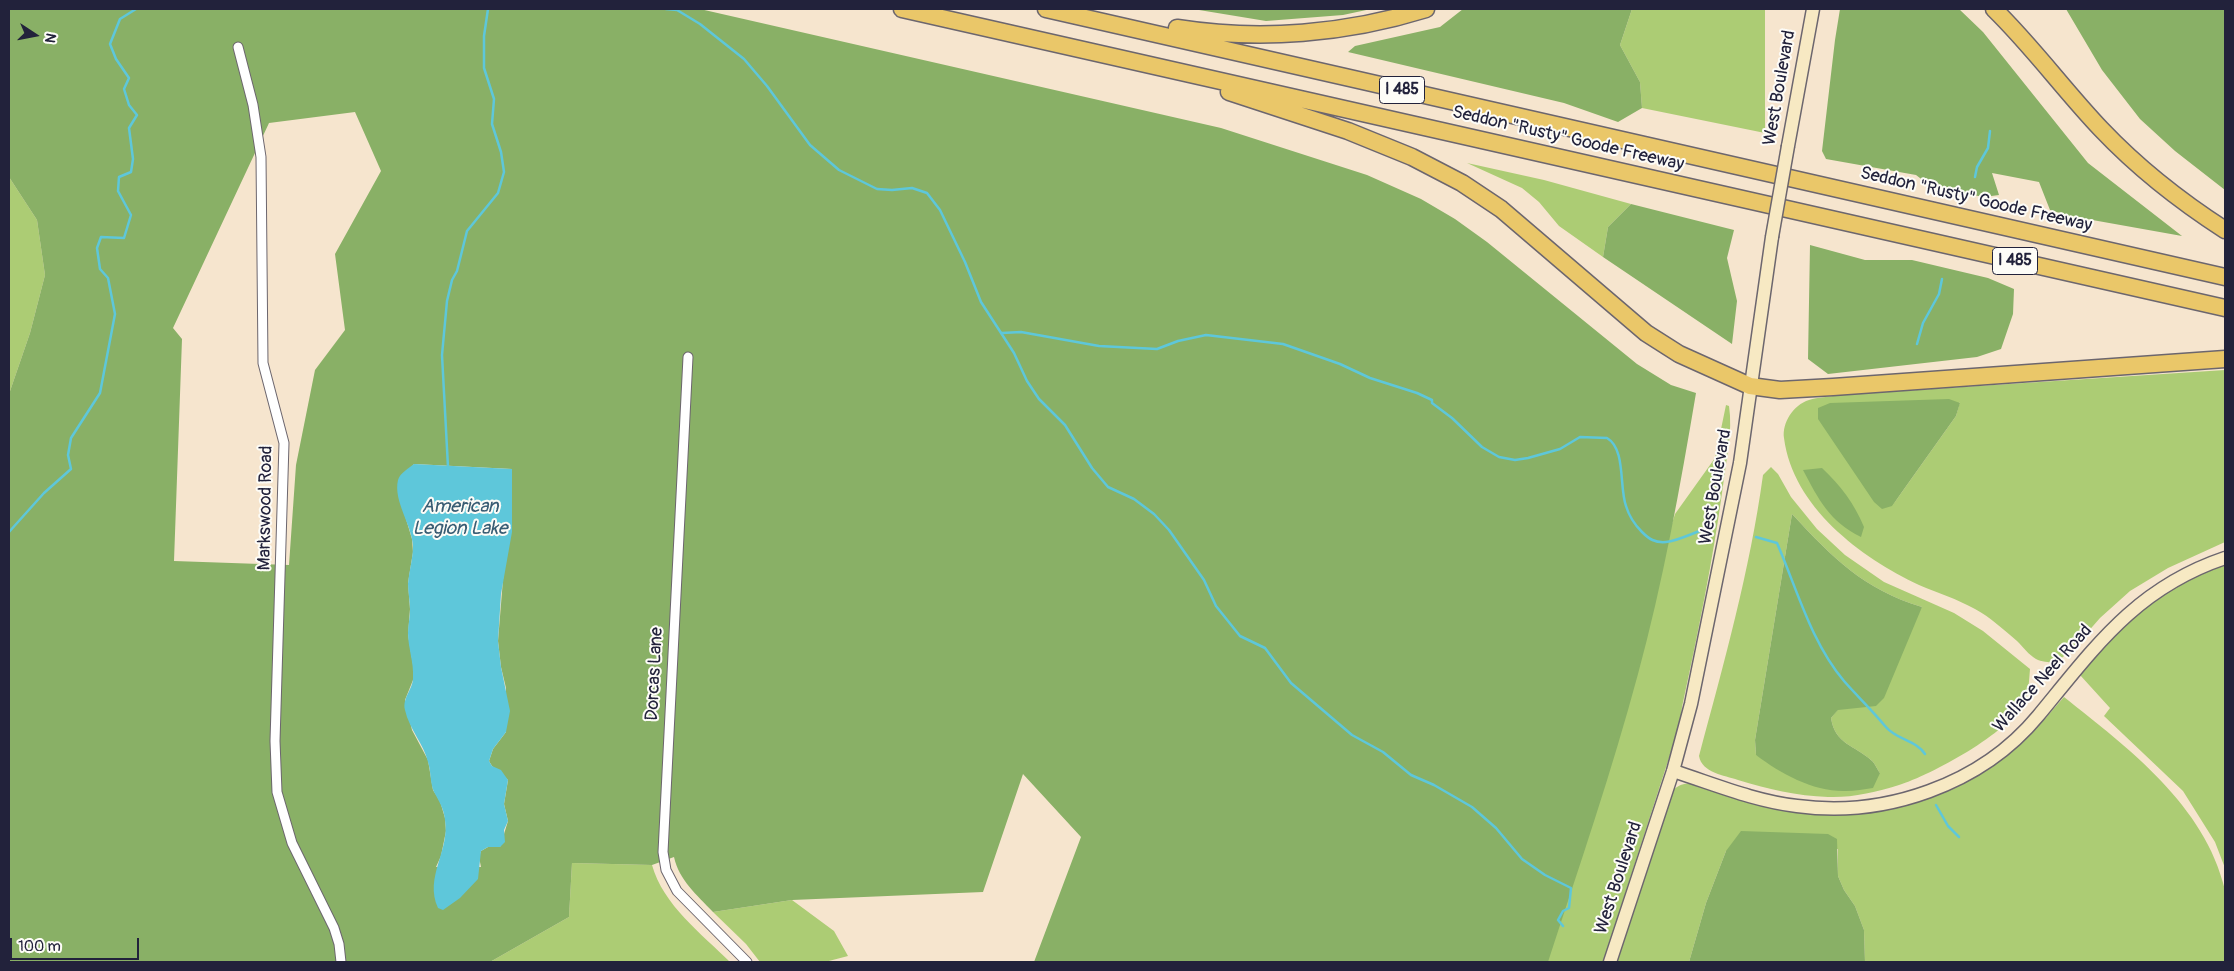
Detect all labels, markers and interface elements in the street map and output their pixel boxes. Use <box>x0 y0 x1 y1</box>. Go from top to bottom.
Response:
north arrow <box>10 10 60 60</box>
street label: West Boulevard <box>1759 29 1801 147</box>
text: N <box>41 32 59 44</box>
road number: I 485 <box>1380 76 1424 104</box>
street label: Seddon "Rusty" Goode Freeway <box>1450 102 1686 176</box>
street label: Seddon "Rusty" Goode Freeway <box>1858 163 2094 237</box>
road number: I 485 <box>1992 248 2038 274</box>
street label: West Boulevard <box>1695 428 1737 546</box>
street label: Markswood Road <box>254 445 278 571</box>
water label: American Legion Lake <box>413 496 507 540</box>
street label: Wallace Neel Road <box>1989 621 2097 737</box>
street label: Dorcas Lane <box>642 627 668 721</box>
street label: West Boulevard <box>1591 819 1647 937</box>
scale bar <box>12 928 141 960</box>
text: 100 m <box>18 937 61 956</box>

